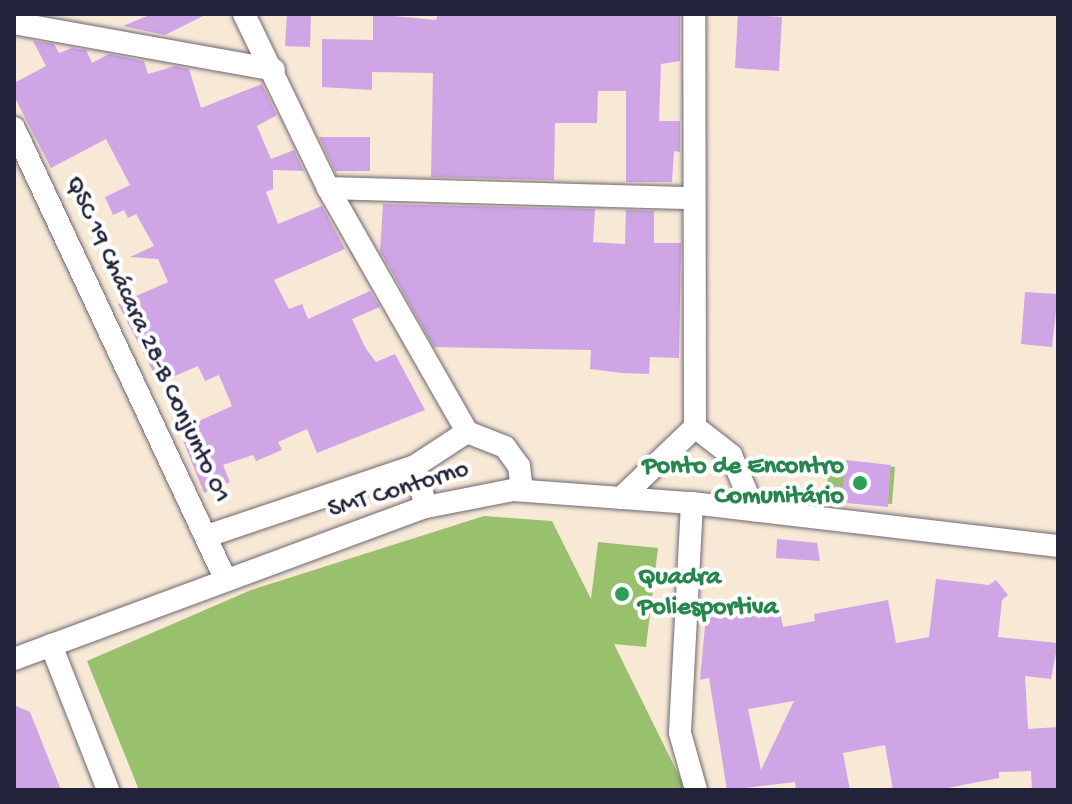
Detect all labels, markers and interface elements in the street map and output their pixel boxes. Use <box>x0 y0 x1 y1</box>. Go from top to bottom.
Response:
street label: QSC 19 Chácara 28-B Conjunto 01 <box>56 172 236 508</box>
place label: Ponto de Encontro Comunitário <box>642 452 844 514</box>
street label: SMT Contorno <box>325 455 473 527</box>
marker: Ponto de Encontro Comunitário <box>851 474 869 492</box>
place label: Quadra Poliesportiva <box>638 563 778 624</box>
marker: Quadra Poliesportiva <box>613 585 631 603</box>

